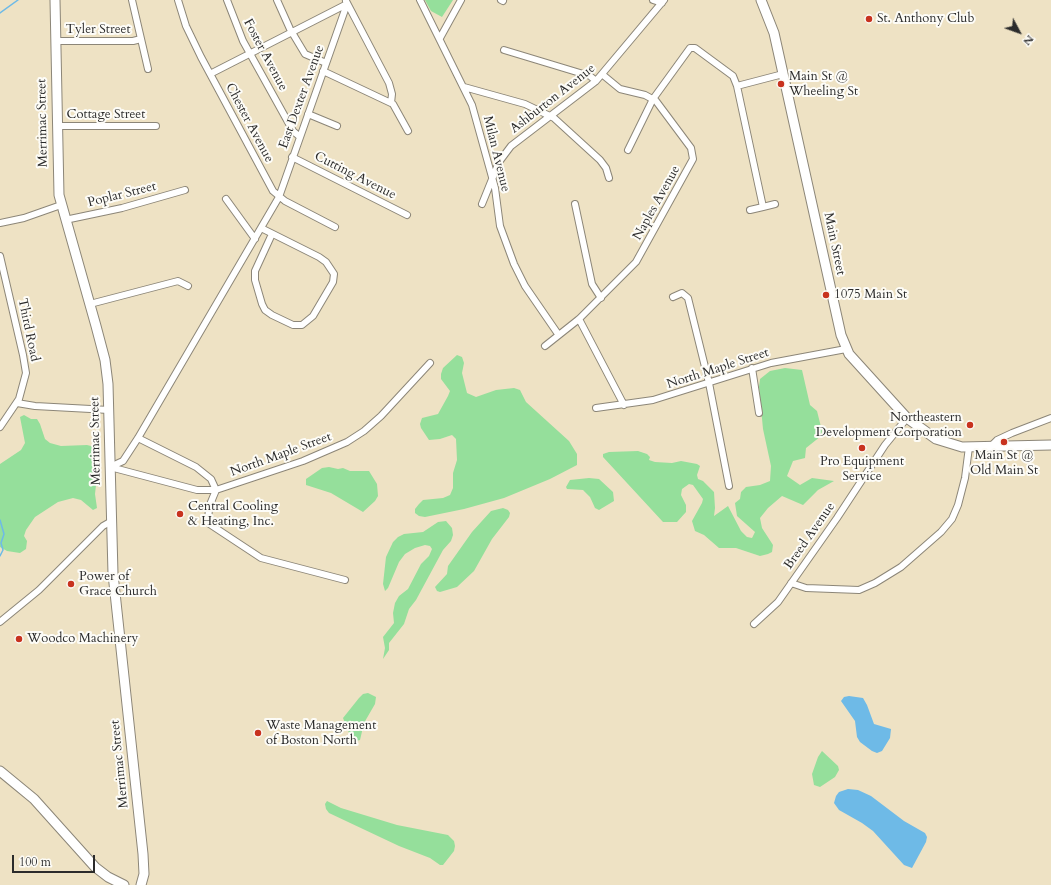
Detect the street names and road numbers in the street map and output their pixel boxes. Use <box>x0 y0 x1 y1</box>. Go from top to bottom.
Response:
street label: Foster Avenue <box>240 16 290 94</box>
street label: Tyler Street <box>65 22 131 38</box>
street label: East Dexter Avenue <box>276 43 328 151</box>
street label: Ashburton Avenue <box>507 61 599 137</box>
street label: Merrimac Street <box>34 79 52 167</box>
street label: Chester Avenue <box>222 81 276 165</box>
street label: Cottage Street <box>67 107 145 123</box>
street label: Milan Avenue <box>479 114 513 194</box>
street label: Cutting Avenue <box>312 149 398 203</box>
street label: Naples Avenue <box>630 163 684 243</box>
street label: Poplar Street <box>86 179 158 211</box>
street label: Main Street <box>820 211 848 277</box>
street label: Third Road <box>14 297 42 363</box>
street label: North Maple Street <box>665 345 771 393</box>
street label: Merrimac Street <box>87 397 105 485</box>
street label: North Maple Street <box>228 429 334 481</box>
street label: Breed Avenue <box>781 500 839 572</box>
street label: Merrimac Street <box>108 719 132 809</box>

